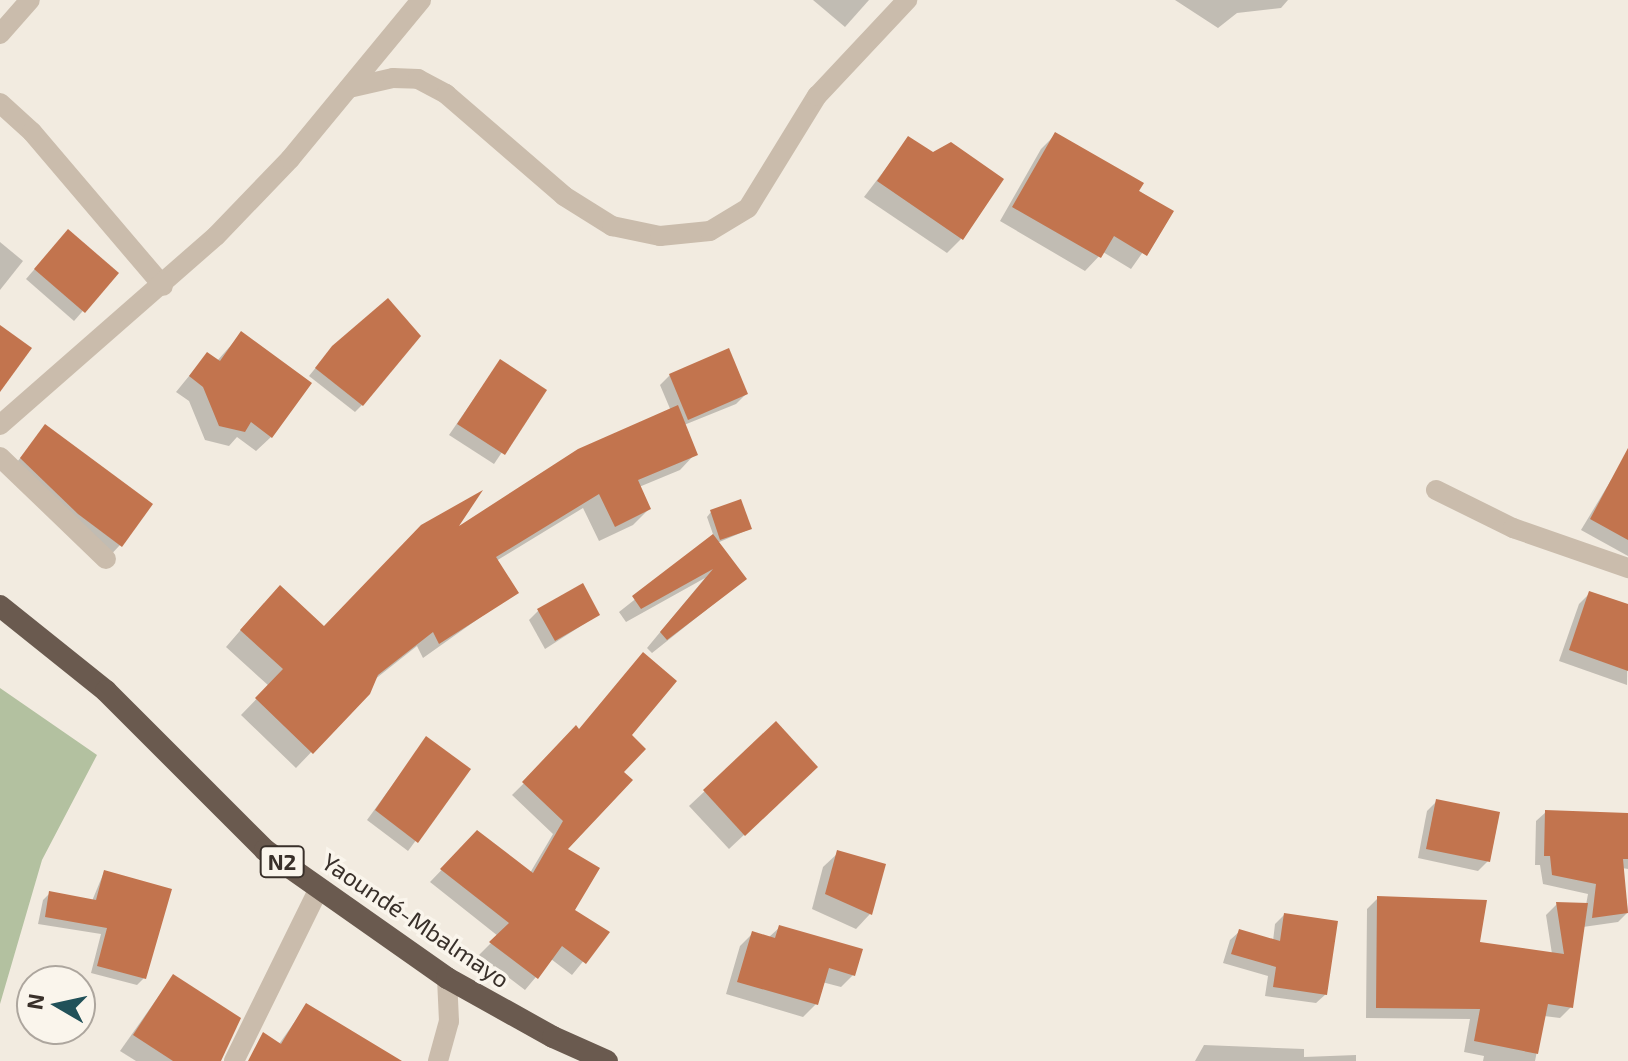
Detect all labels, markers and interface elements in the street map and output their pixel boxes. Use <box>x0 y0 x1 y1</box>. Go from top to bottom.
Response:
road number: N2 <box>258 844 306 880</box>
street label: Yaoundé-Mbalmayo <box>317 847 515 993</box>
north arrow <box>16 965 96 1045</box>
text: N <box>20 992 48 1011</box>

